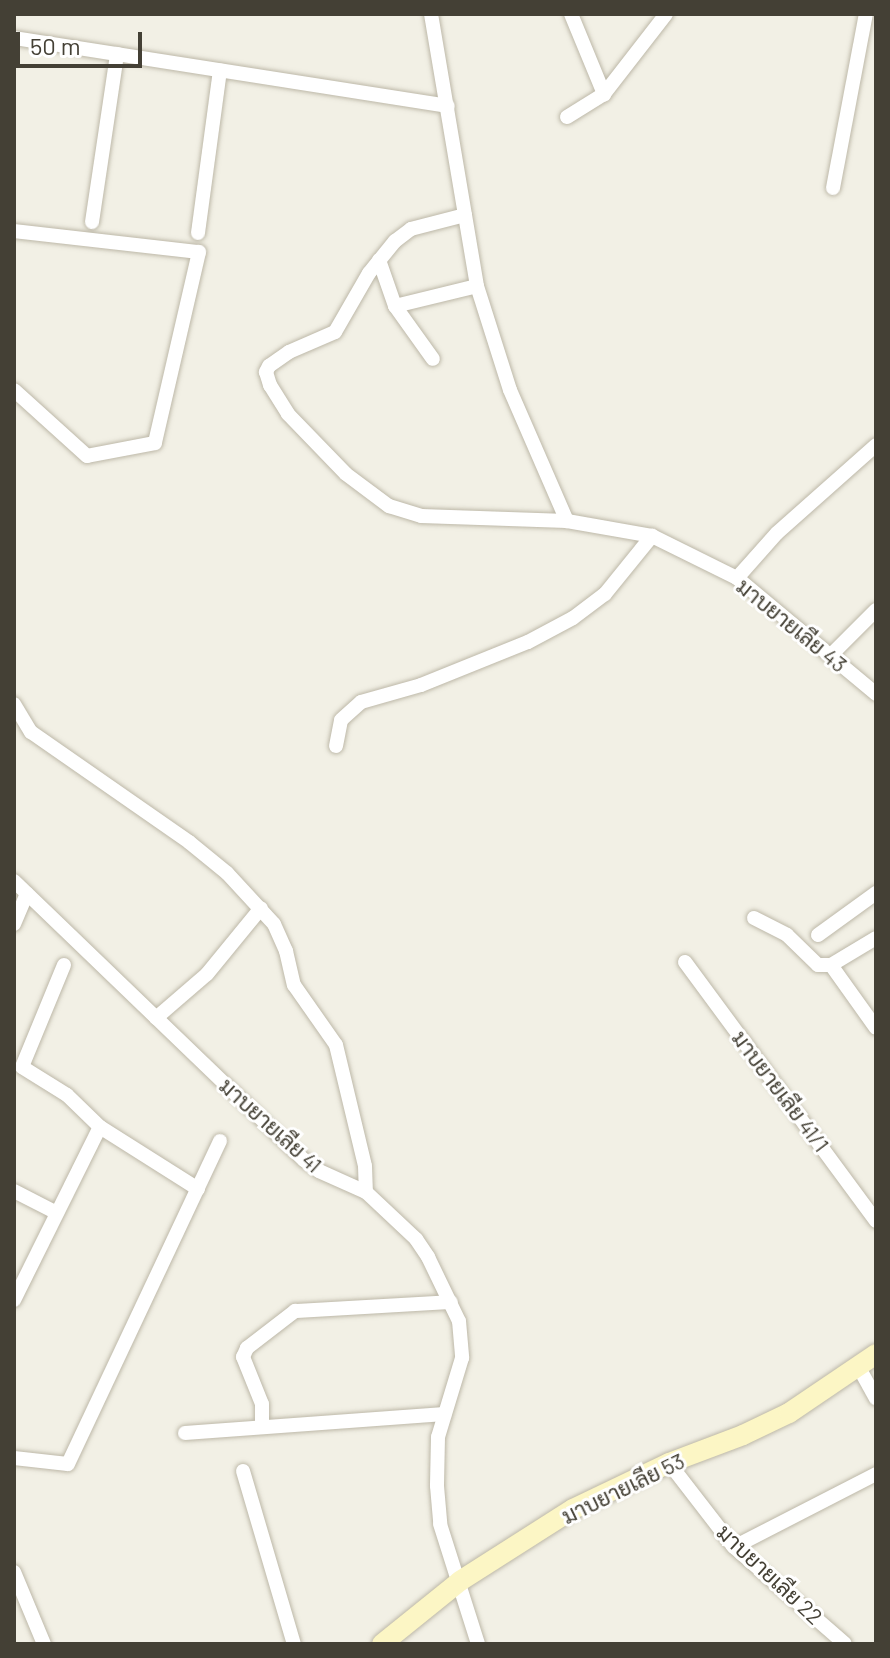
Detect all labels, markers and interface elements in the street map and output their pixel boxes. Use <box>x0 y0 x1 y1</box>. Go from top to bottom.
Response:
scale bar <box>20 16 146 66</box>
text: 50 m <box>30 31 81 60</box>
street label: มาบยายเลีย 43 <box>732 573 852 677</box>
street label: มาบยายเลีย 41/1 <box>727 1025 835 1157</box>
street label: มาบยายเลีย 41 <box>214 1072 328 1178</box>
street label: มาบยายเลีย 53 <box>557 1447 689 1529</box>
street label: มาบยายเลีย 22 <box>712 1519 828 1629</box>

